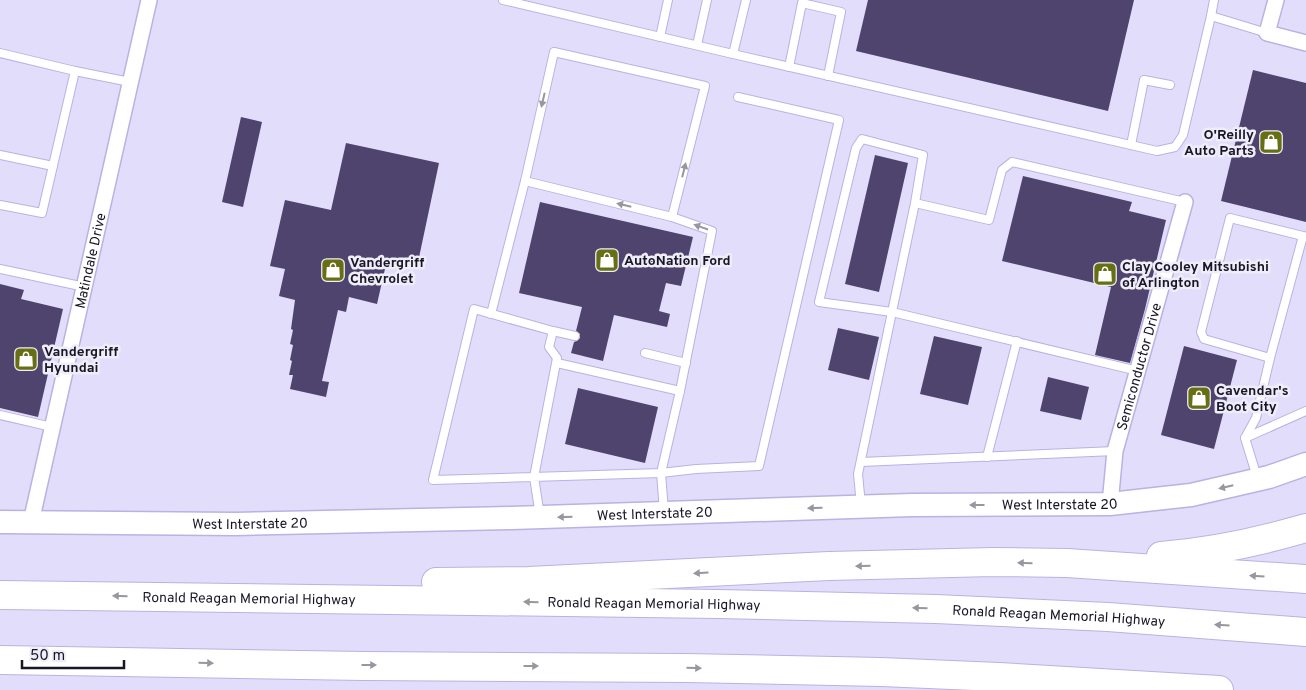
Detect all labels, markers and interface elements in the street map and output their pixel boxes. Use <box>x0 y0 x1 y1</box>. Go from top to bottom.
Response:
one-way arrow <box>539 92 547 107</box>
place label: O'Reilly Auto Parts <box>1184 127 1254 160</box>
shop icon: O'Reilly Auto Parts <box>1258 129 1284 155</box>
one-way arrow <box>680 162 688 177</box>
one-way arrow <box>617 201 632 209</box>
street label: Matindale Drive <box>72 211 111 310</box>
one-way arrow <box>693 223 708 231</box>
shop icon: AutoNation Ford <box>594 247 620 273</box>
place label: AutoNation Ford <box>624 253 731 270</box>
place label: Vandergriff Chevrolet <box>350 255 425 288</box>
shop icon: Vandergriff Chevrolet <box>320 257 346 283</box>
place label: Clay Cooley Mitsubishi of Arlington <box>1122 259 1269 292</box>
shop icon: Clay Cooley Mitsubishi of Arlington <box>1092 261 1118 287</box>
street label: Semiconductor Drive <box>1114 301 1166 433</box>
place label: Vandergriff Hyundai <box>44 344 119 377</box>
shop icon: Vandergriff Hyundai <box>13 346 39 372</box>
place label: Cavendar's Boot City <box>1216 383 1289 416</box>
shop icon: Cavendar's Boot City <box>1186 385 1212 411</box>
one-way arrow <box>1218 483 1233 491</box>
street label: West Interstate 20 <box>1002 496 1119 515</box>
one-way arrow <box>969 501 985 509</box>
street label: West Interstate 20 <box>597 504 713 525</box>
one-way arrow <box>806 505 822 513</box>
one-way arrow <box>556 513 572 521</box>
street label: West Interstate 20 <box>192 515 308 534</box>
one-way arrow <box>1017 558 1033 566</box>
one-way arrow <box>855 562 871 570</box>
one-way arrow <box>692 570 708 578</box>
one-way arrow <box>1249 572 1265 580</box>
street label: Ronald Reagan Memorial Highway <box>142 590 356 609</box>
one-way arrow <box>112 592 128 600</box>
street label: Ronald Reagan Memorial Highway <box>547 595 761 615</box>
one-way arrow <box>522 597 538 605</box>
street label: Ronald Reagan Memorial Highway <box>952 603 1166 631</box>
one-way arrow <box>912 604 928 612</box>
one-way arrow <box>1214 621 1230 629</box>
scale bar <box>22 638 125 670</box>
text: 50 m <box>30 647 65 666</box>
one-way arrow <box>198 659 214 667</box>
one-way arrow <box>361 662 377 670</box>
one-way arrow <box>523 662 539 670</box>
one-way arrow <box>686 664 702 672</box>

